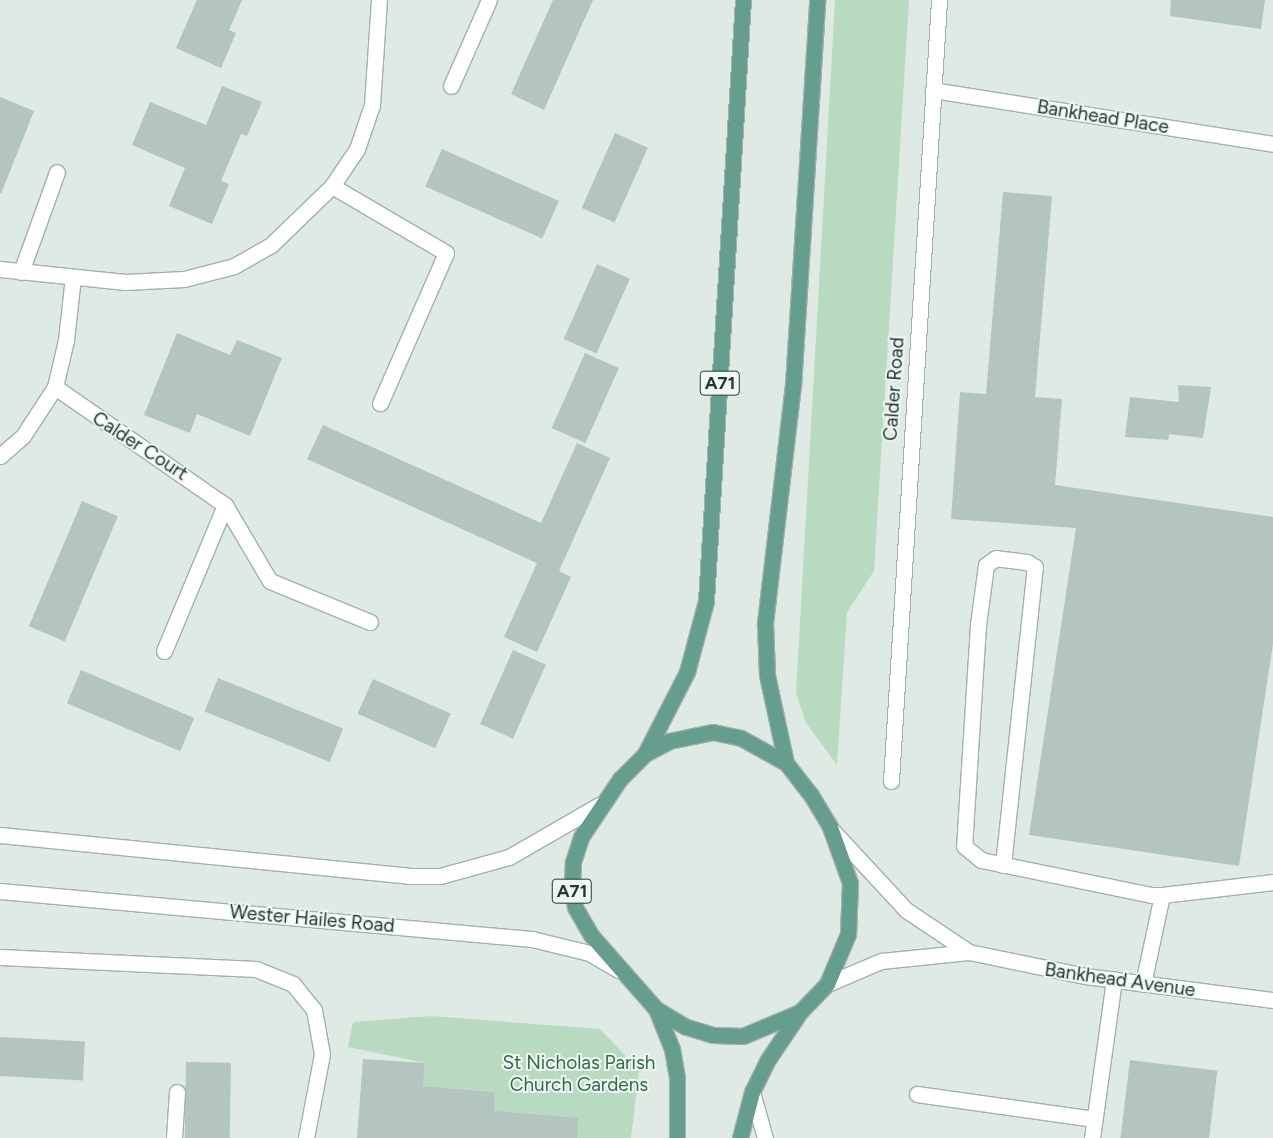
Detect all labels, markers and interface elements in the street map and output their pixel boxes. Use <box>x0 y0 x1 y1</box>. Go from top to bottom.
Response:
street label: Bankhead Place <box>1035 95 1171 139</box>
street label: Calder Road <box>879 336 909 442</box>
road number: A71 <box>699 368 741 398</box>
street label: Calder Court <box>88 407 192 485</box>
road number: A71 <box>551 876 593 906</box>
street label: Wester Hailes Road <box>229 900 395 938</box>
street label: Bankhead Avenue <box>1043 958 1197 1002</box>
park label: St Nicholas Parish Church Gardens <box>503 1052 655 1096</box>

